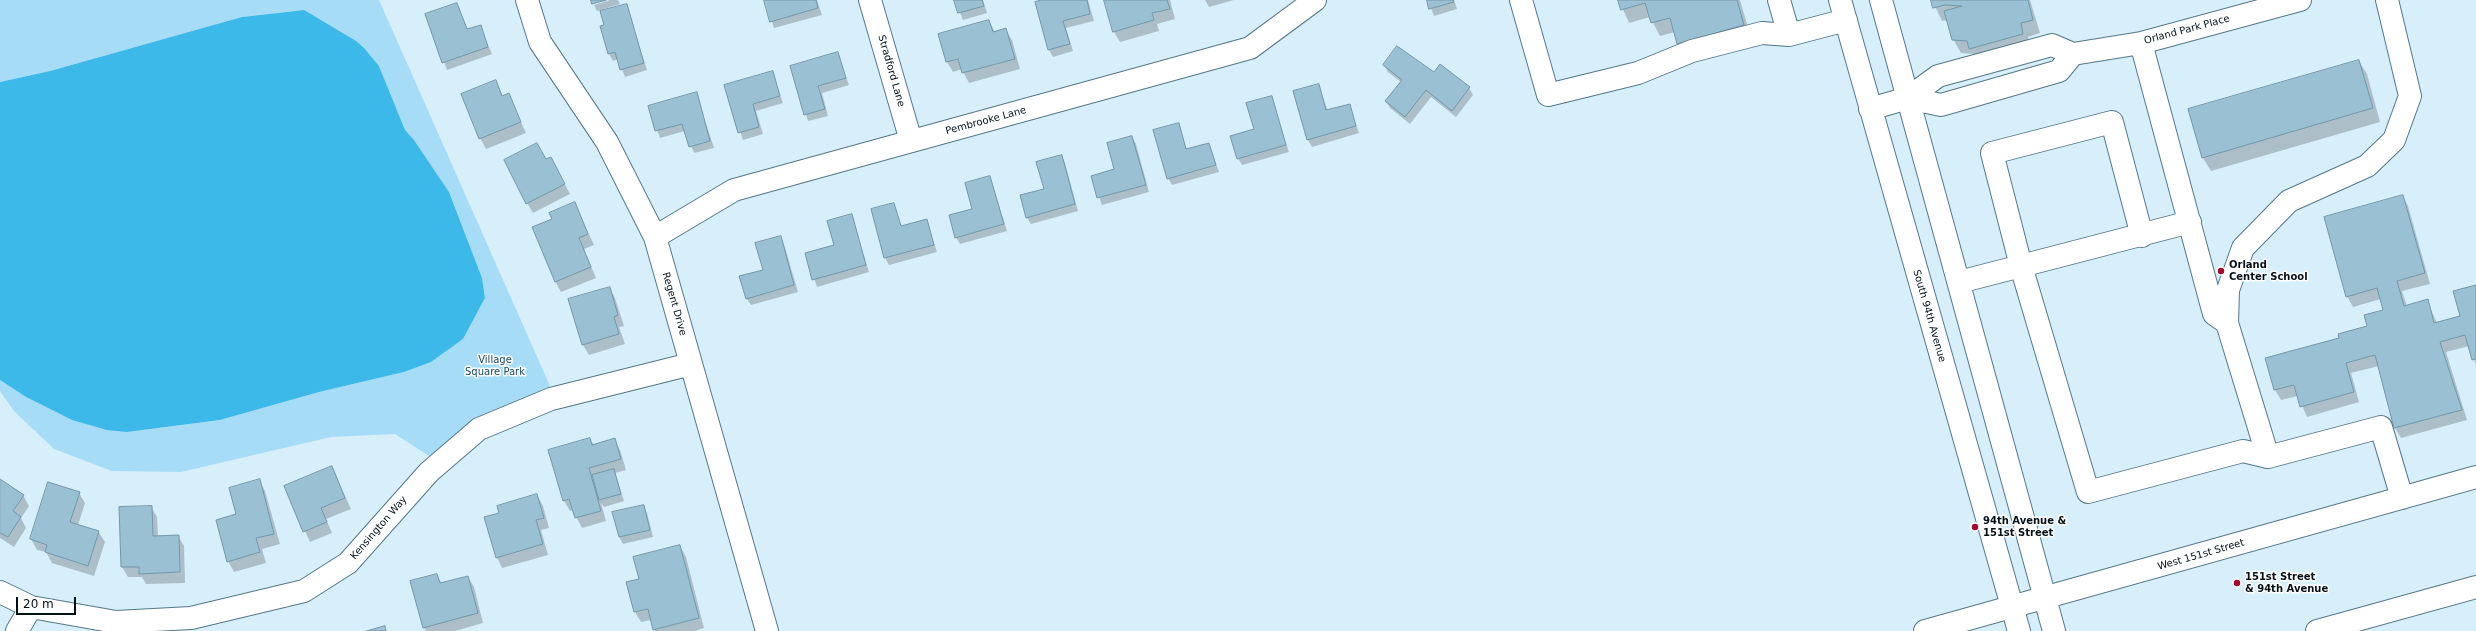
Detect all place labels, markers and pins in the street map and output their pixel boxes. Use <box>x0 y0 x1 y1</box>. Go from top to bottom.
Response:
place label: Orland Center School <box>2229 259 2308 282</box>
marker: Orland Center School <box>2216 266 2226 276</box>
place label: 94th Avenue & 151st Street <box>1983 515 2066 538</box>
marker: 94th Avenue & 151st Street <box>1970 522 1980 532</box>
place label: 151st Street & 94th Avenue <box>2245 571 2328 594</box>
marker: 151st Street & 94th Avenue <box>2232 578 2242 588</box>

